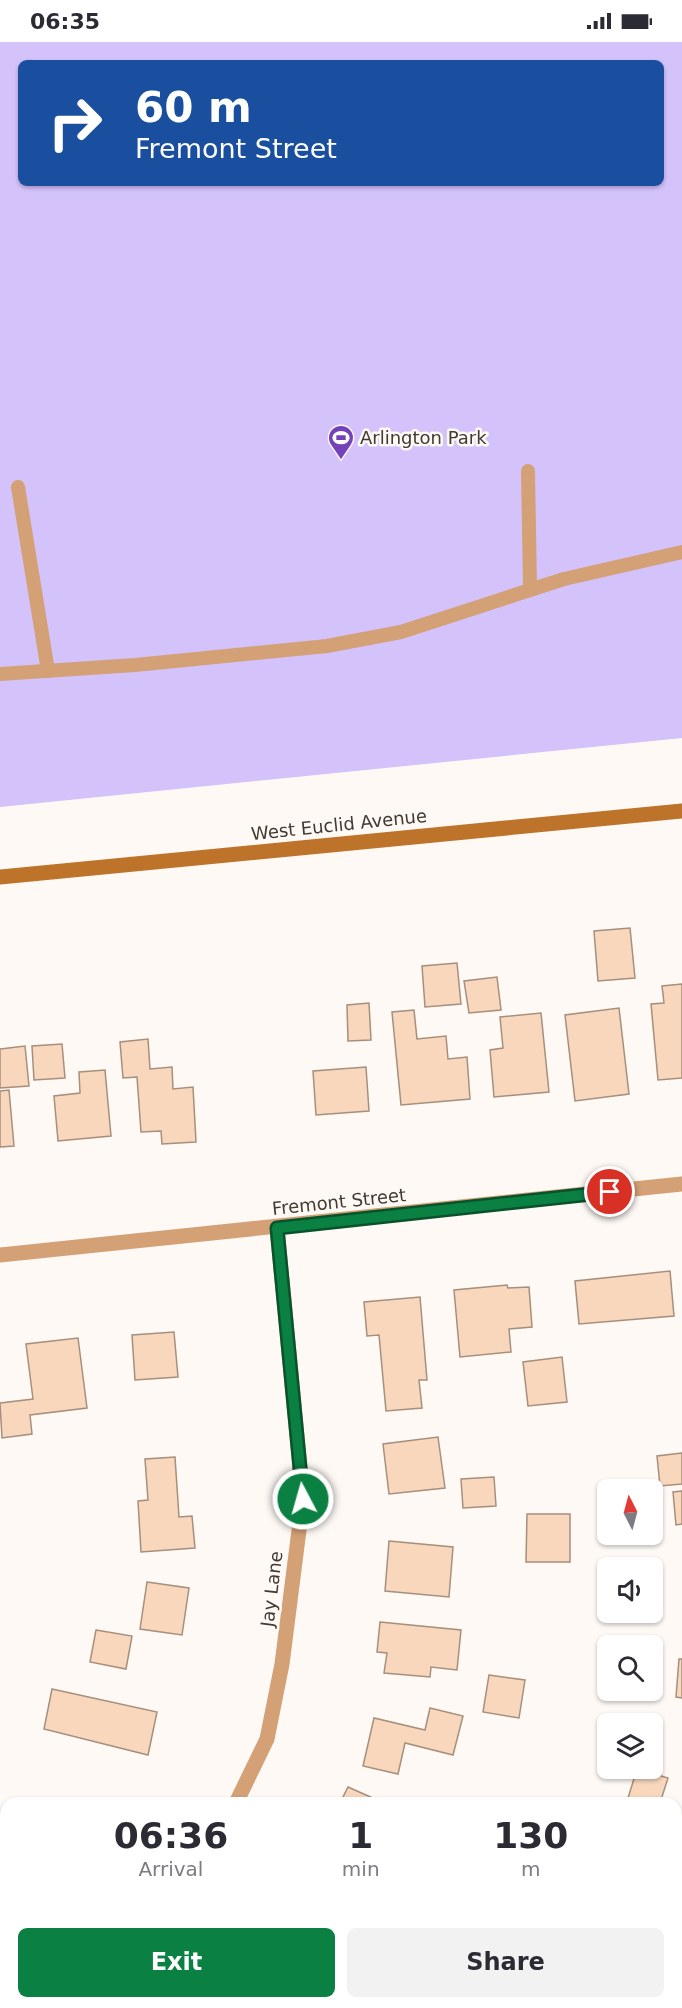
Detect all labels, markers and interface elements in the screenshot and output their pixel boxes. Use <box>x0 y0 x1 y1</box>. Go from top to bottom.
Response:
text: 06:35 <box>30 9 100 34</box>
text: 60 m <box>135 83 252 132</box>
icon: right <box>36 84 114 162</box>
text: Fremont Street <box>135 133 337 164</box>
sports icon: Arlington Park <box>326 423 356 461</box>
place label: Arlington Park <box>360 427 487 448</box>
street label: West Euclid Avenue <box>250 805 428 844</box>
pin <box>584 1166 635 1217</box>
icon: arrive <box>593 1175 626 1208</box>
street label: Fremont Street <box>271 1184 407 1219</box>
position arrow <box>271 1467 335 1531</box>
north arrow <box>597 1479 663 1545</box>
map controls <box>597 1479 663 1779</box>
street label: Jay Lane <box>256 1550 287 1629</box>
button: sound <box>597 1557 663 1623</box>
button: search <box>597 1635 663 1701</box>
button: layers <box>597 1713 663 1779</box>
text: 06:36 <box>114 1815 228 1856</box>
text: 1 <box>348 1815 373 1856</box>
text: 130 <box>493 1815 568 1856</box>
text: Arrival <box>138 1857 203 1881</box>
text: min <box>342 1857 380 1881</box>
text: m <box>521 1857 541 1881</box>
button: Exit <box>18 1928 335 1997</box>
button: Share <box>347 1928 664 1997</box>

